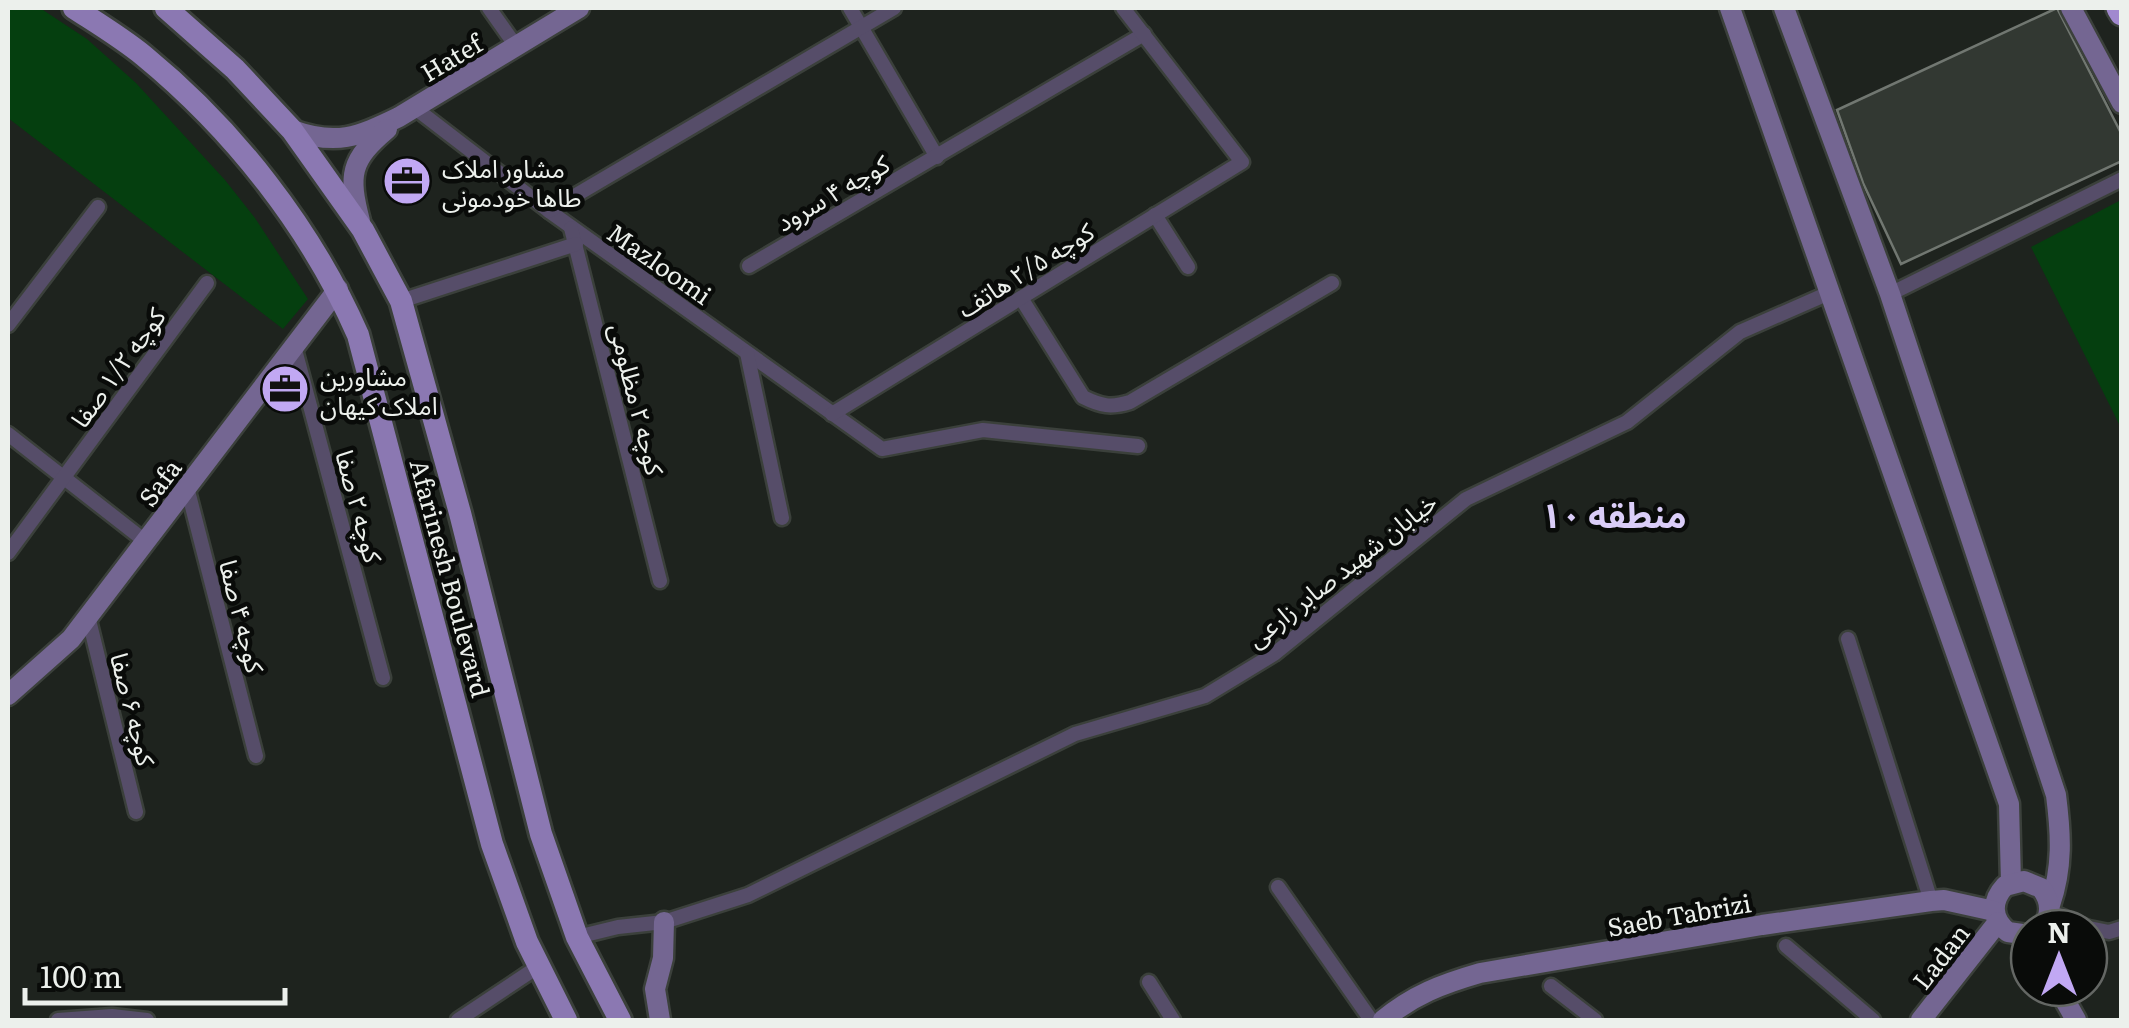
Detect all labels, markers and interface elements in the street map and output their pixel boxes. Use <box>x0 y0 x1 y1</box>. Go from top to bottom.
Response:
street label: Hatef <box>413 23 491 90</box>
street label: کوچه ۴ سرود <box>768 144 896 239</box>
place label: مشاور املاک طاها خودمونی <box>442 149 581 215</box>
office icon: مشاور املاک طاها خودمونی <box>381 155 433 207</box>
street label: کوچه ۲/۵ هاتف <box>950 212 1101 326</box>
street label: Mazloomi <box>600 213 720 313</box>
street label: کوچه ۱/۲ صفا <box>61 299 174 435</box>
street label: کوچه ۲ مظلومی <box>601 319 675 479</box>
place label: مشاورین املاک کیهان <box>320 357 438 423</box>
office icon: مشاورین املاک کیهان <box>259 363 311 415</box>
street label: کوچه ۲ صفا <box>327 445 393 567</box>
street label: Safa <box>129 450 189 514</box>
street label: Afarinesh Boulevard <box>401 455 501 701</box>
street label: خیابان شهید صابر زارعی <box>1238 483 1444 655</box>
district label: منطقه ۱۰ <box>1541 487 1687 539</box>
street label: کوچه ۴ صفا <box>211 555 275 677</box>
street label: کوچه ۶ صفا <box>102 648 166 770</box>
street label: Saeb Tabrizi <box>1604 883 1754 945</box>
north arrow <box>2009 908 2109 1008</box>
text: N <box>2047 910 2071 952</box>
street label: Ladan <box>1903 915 1977 997</box>
scale bar <box>25 943 285 1005</box>
text: 100 m <box>40 953 122 997</box>

